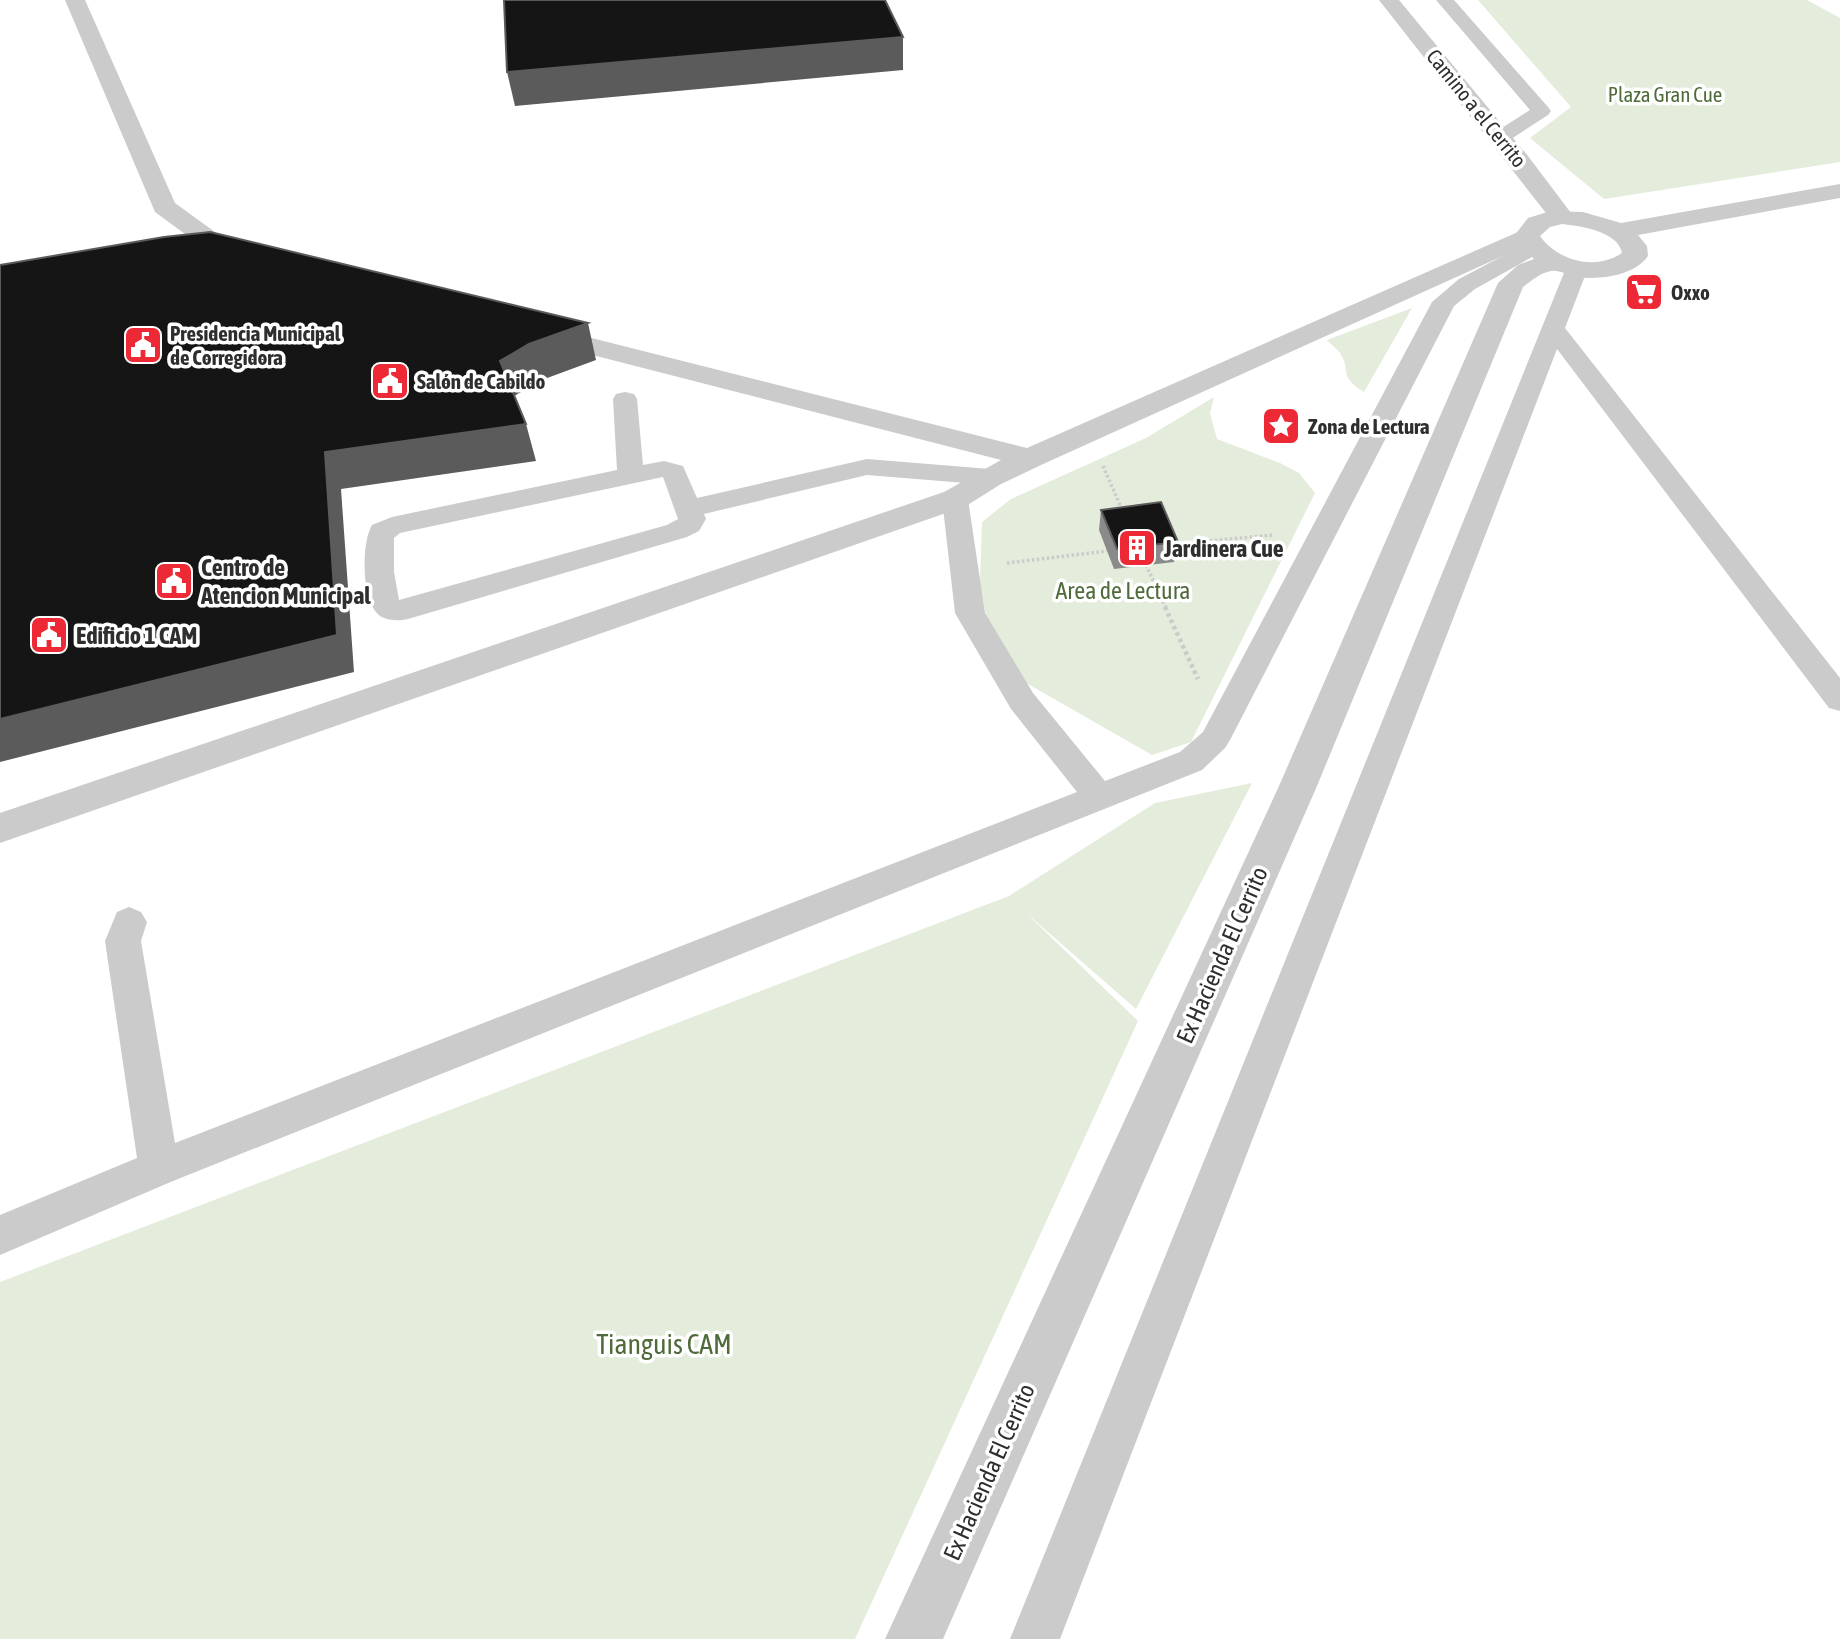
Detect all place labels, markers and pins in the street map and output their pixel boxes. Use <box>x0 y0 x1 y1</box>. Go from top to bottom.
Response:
supermarket icon: Oxxo <box>1623 271 1665 313</box>
place label: Oxxo <box>1671 280 1710 304</box>
place label: Presidencia Municipal de Corregidora <box>170 321 341 369</box>
public building icon: Presidencia Municipal de Corregidora <box>122 324 164 366</box>
public building icon: Salón de Cabildo <box>369 360 411 402</box>
place label: Salón de Cabildo <box>417 369 546 393</box>
place icon: Zona de Lectura <box>1260 405 1302 447</box>
place label: Zona de Lectura <box>1308 414 1430 438</box>
building icon: Jardinera Cue <box>1116 527 1158 569</box>
place label: Jardinera Cue <box>1163 535 1284 562</box>
place label: Centro de Atencion Municipal <box>200 554 371 609</box>
public building icon: Centro de Atencion Municipal <box>153 560 195 602</box>
public building icon: Edificio 1 CAM <box>28 614 70 656</box>
place label: Edificio 1 CAM <box>76 622 197 649</box>

